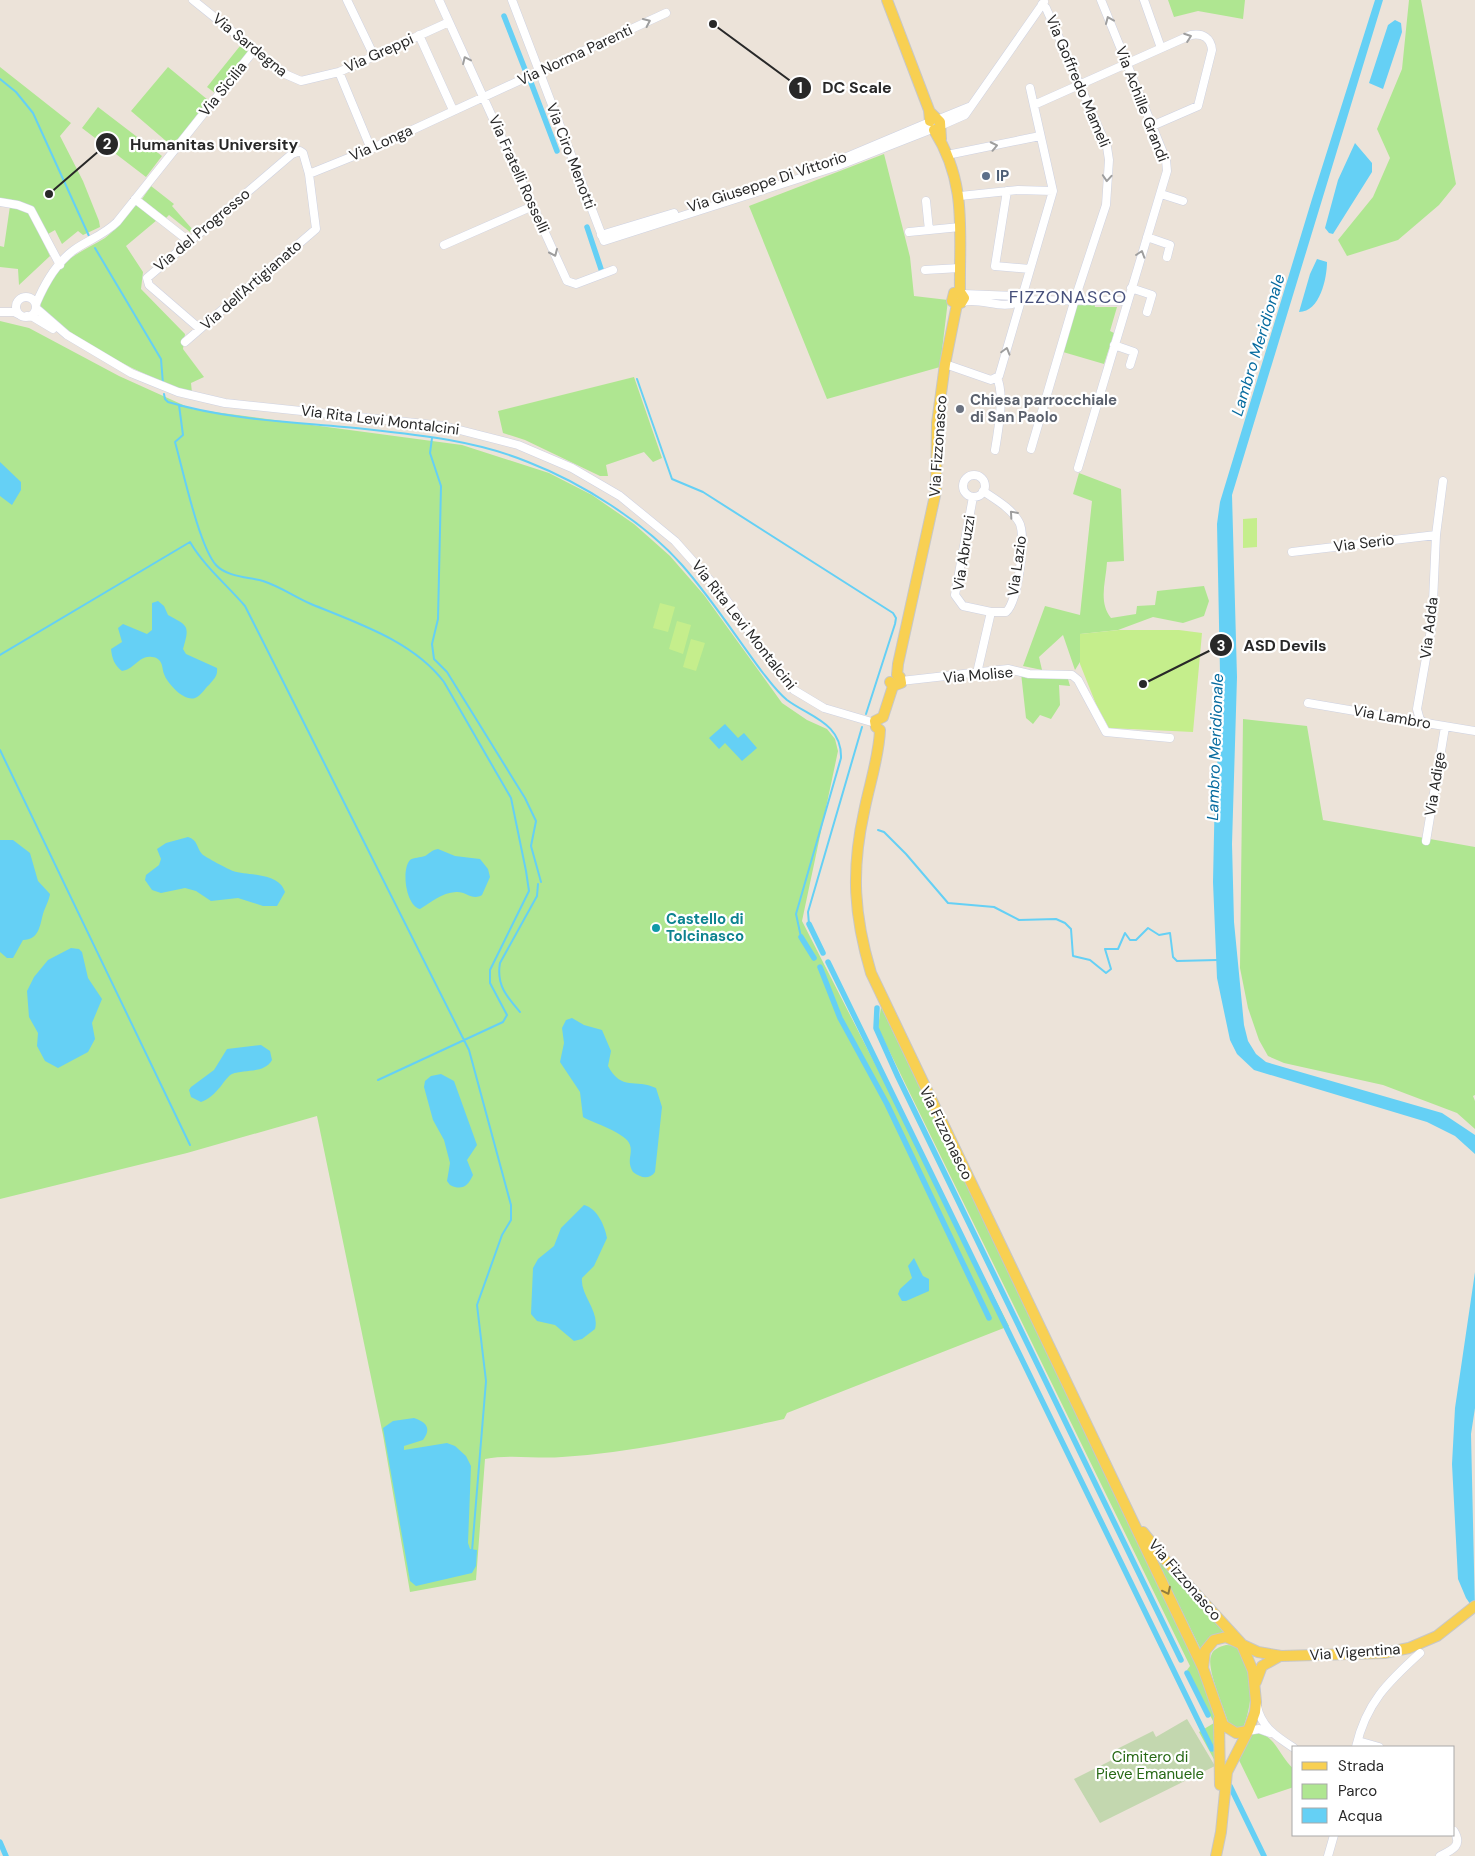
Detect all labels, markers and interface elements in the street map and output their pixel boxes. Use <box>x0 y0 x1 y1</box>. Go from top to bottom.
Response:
street label: Via Sardegna <box>208 9 292 81</box>
street label: Via Goffredo Mameli <box>1041 12 1115 150</box>
one-way arrow <box>1104 16 1114 24</box>
one-way arrow <box>642 17 651 28</box>
street label: Via Norma Parenti <box>514 20 636 90</box>
street label: Via Greppi <box>341 29 417 77</box>
one-way arrow <box>1183 33 1191 43</box>
street label: Via Achille Grandi <box>1111 43 1173 165</box>
one-way arrow <box>463 56 473 65</box>
street label: Via Sicilia <box>195 57 251 121</box>
callout: DC Scale <box>788 72 902 103</box>
text: DC Scale <box>822 77 892 98</box>
text: 1 <box>797 78 803 98</box>
street label: Via Ciro Menotti <box>542 100 600 212</box>
street label: Via Fratelli Rosselli <box>484 112 554 236</box>
street label: Via Longa <box>346 120 416 166</box>
callout: Humanitas University <box>95 129 308 160</box>
text: 2 <box>103 134 112 154</box>
text: Humanitas University <box>130 134 298 155</box>
one-way arrow <box>989 141 998 151</box>
street label: Via Giuseppe Di Vittorio <box>685 147 849 217</box>
place label: IP <box>996 166 1009 186</box>
marker: IP <box>980 170 992 182</box>
one-way arrow <box>1102 174 1113 182</box>
street label: Via del Progresso <box>150 184 254 276</box>
street label: Via dell'Artigianato <box>196 235 306 335</box>
one-way arrow <box>548 248 558 257</box>
one-way arrow <box>1136 251 1146 259</box>
water label: Lambro Meridionale <box>1226 271 1290 419</box>
district label: FIZZONASCO <box>1009 285 1127 309</box>
one-way arrow <box>1001 348 1011 356</box>
place label: Chiesa parrocchiale di San Paolo <box>970 390 1117 427</box>
street label: Via Fizzonasco <box>924 394 952 497</box>
street label: Via Rita Levi Montalcini <box>300 400 460 440</box>
marker: Chiesa parrocchiale di San Paolo <box>954 403 966 415</box>
one-way arrow <box>1009 511 1018 520</box>
street label: Via Abruzzi <box>948 514 980 592</box>
street label: Via Serio <box>1332 529 1396 557</box>
street label: Via Lazio <box>1003 534 1031 598</box>
street label: Via Rita Levi Montalcini <box>687 556 801 694</box>
street label: Via Adda <box>1415 596 1443 660</box>
callout: ASD Devils <box>1209 630 1337 661</box>
text: ASD Devils <box>1244 635 1326 656</box>
text: 3 <box>1216 636 1226 656</box>
street label: Via Molise <box>942 662 1014 688</box>
water label: Lambro Meridionale <box>1202 673 1228 821</box>
street label: Via Lambro <box>1351 700 1433 734</box>
street label: Via Adige <box>1420 750 1450 818</box>
place label: Castello di Tolcinasco <box>666 909 744 946</box>
marker: Castello di Tolcinasco <box>650 922 662 934</box>
street label: Via Fizzonasco <box>915 1083 977 1183</box>
street label: Via Fizzonasco <box>1144 1535 1226 1625</box>
one-way arrow <box>1160 1586 1171 1595</box>
street label: Via Vigentina <box>1309 1639 1401 1665</box>
legend <box>1292 1746 1455 1836</box>
park label: Cimitero di Pieve Emanuele <box>1096 1747 1204 1784</box>
text: Strada <box>1338 1756 1384 1776</box>
text: Parco <box>1338 1781 1377 1801</box>
text: Acqua <box>1338 1806 1382 1826</box>

